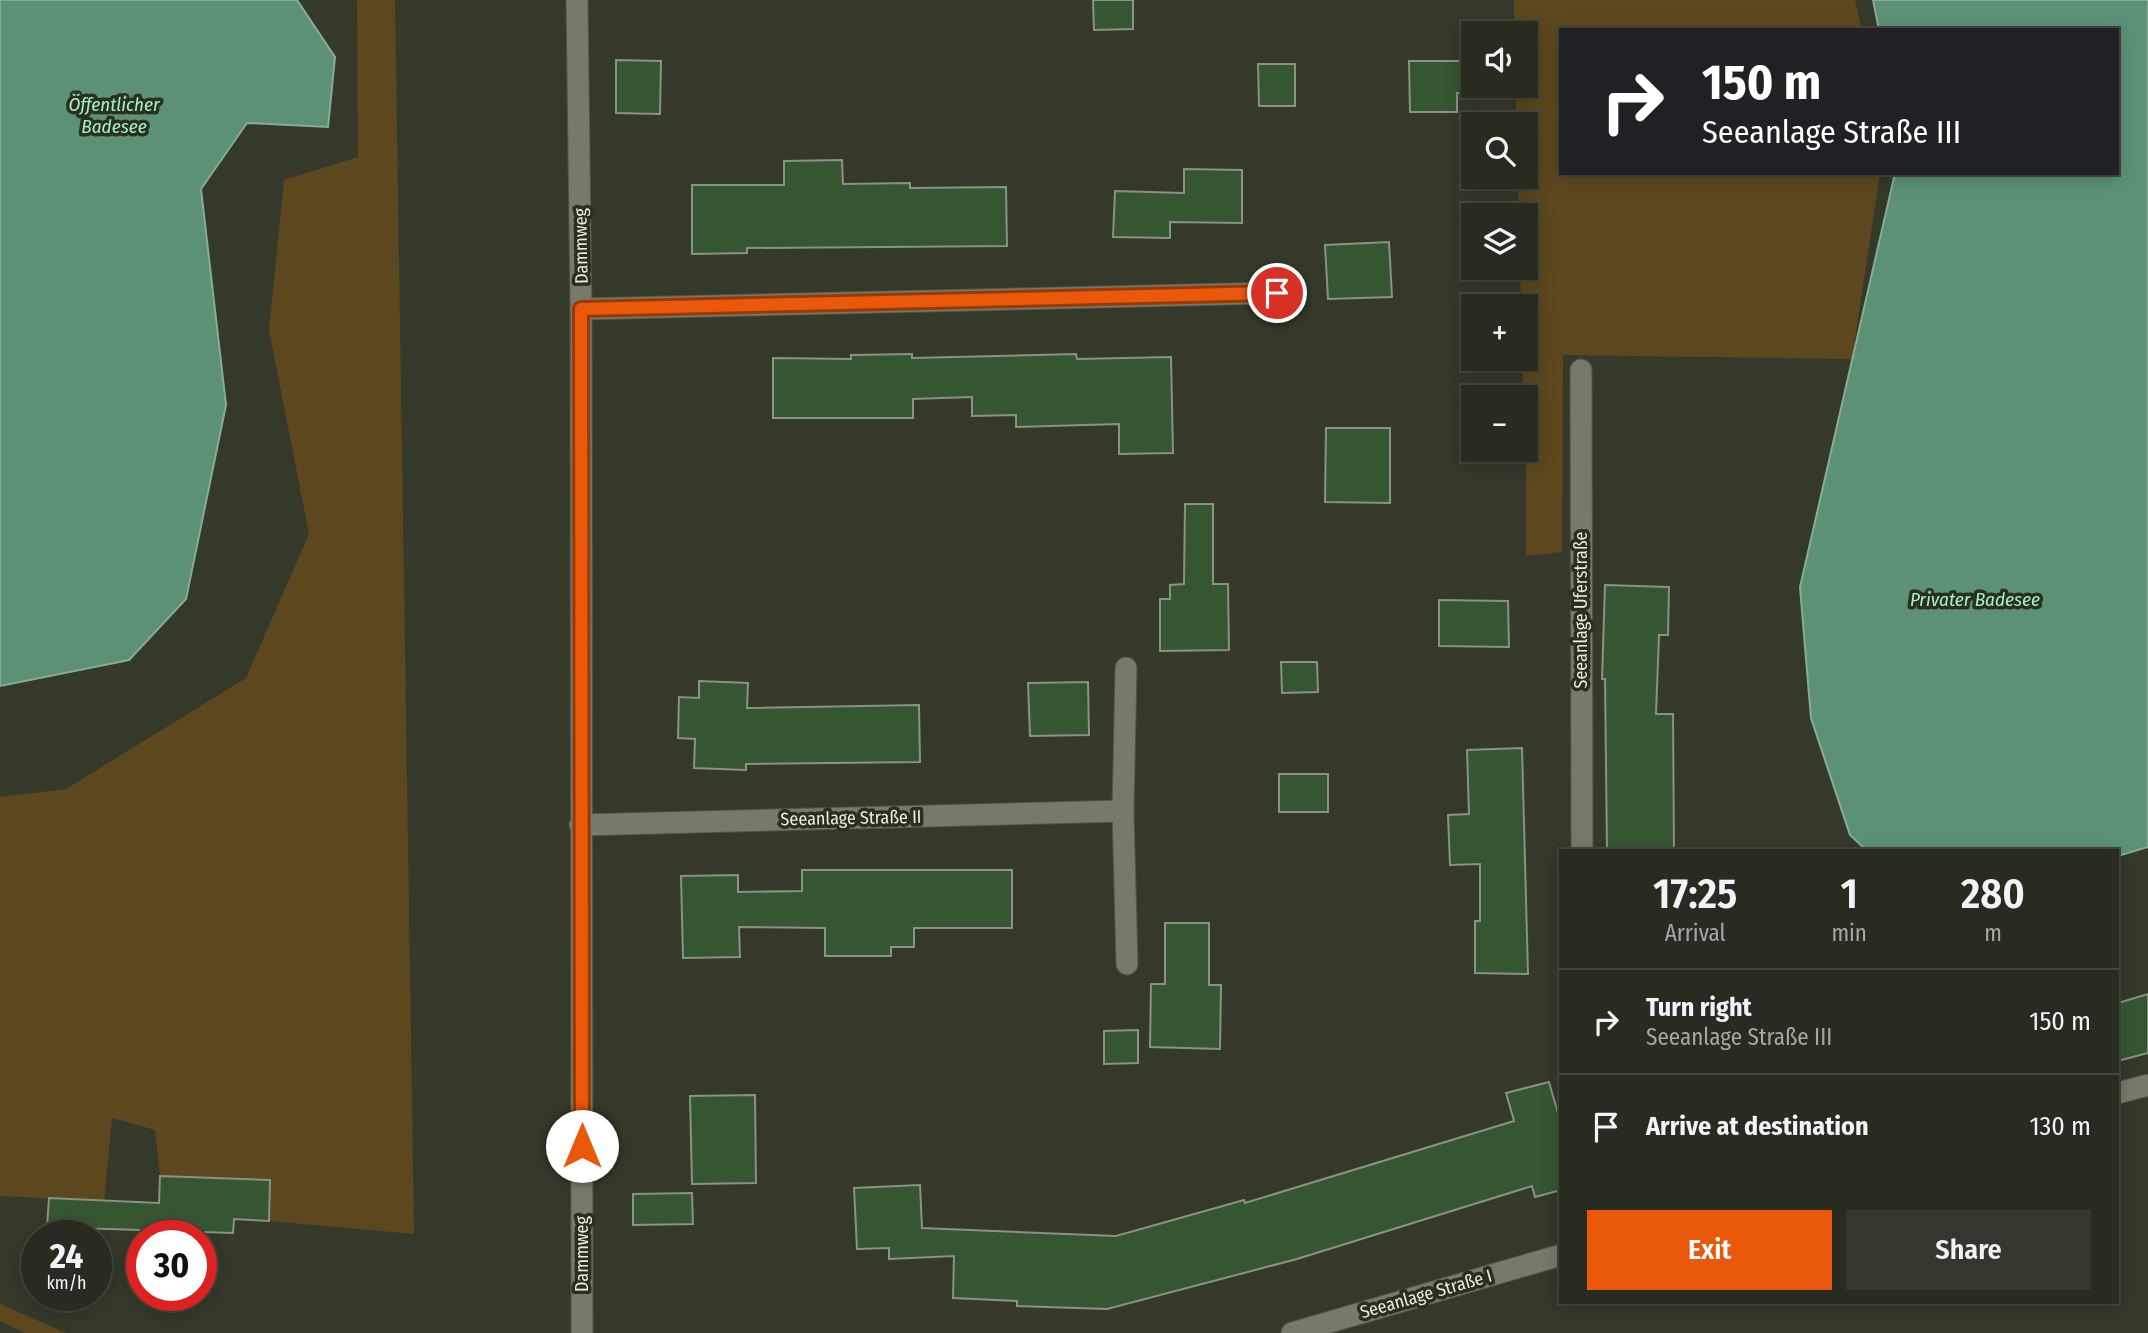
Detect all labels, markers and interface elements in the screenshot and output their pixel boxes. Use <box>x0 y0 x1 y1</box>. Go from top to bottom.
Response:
map controls <box>1461 21 1538 462</box>
button: sound <box>1461 21 1538 98</box>
text: 150 m <box>1702 53 1821 112</box>
icon: right <box>1587 56 1678 147</box>
water label: Öffentlicher Badesee <box>68 93 161 138</box>
button: search <box>1461 112 1538 189</box>
text: Seeanlage Straße III <box>1702 113 1961 151</box>
button: layers <box>1461 203 1538 280</box>
street label: Dammweg <box>569 207 593 284</box>
pin <box>1247 263 1307 323</box>
icon: arrive <box>1258 274 1296 312</box>
button: + <box>1461 294 1538 371</box>
button: − <box>1461 385 1538 462</box>
street label: Seeanlage Uferstraße <box>1570 531 1592 688</box>
water label: Privater Badesee <box>1910 588 2040 611</box>
street label: Seeanlage Straße II <box>780 806 922 830</box>
text: 17:25 <box>1653 869 1737 919</box>
text: 1 <box>1840 869 1858 919</box>
text: 280 <box>1961 869 2025 919</box>
text: Arrival <box>1665 919 1726 947</box>
text: min <box>1831 919 1867 947</box>
text: m <box>1984 919 2002 947</box>
text: Turn right <box>1646 992 1752 1023</box>
icon: right <box>1587 1003 1625 1041</box>
text: 150 m <box>2029 1006 2091 1037</box>
text: Seeanlage Straße III <box>1646 1023 1832 1051</box>
icon: arrive <box>1587 1108 1625 1146</box>
position arrow <box>545 1109 619 1183</box>
text: Arrive at destination <box>1646 1111 1869 1142</box>
text: 130 m <box>2029 1111 2091 1142</box>
button: Exit <box>1587 1210 1832 1290</box>
button: Share <box>1846 1210 2091 1290</box>
street label: Dammweg <box>571 1216 593 1292</box>
speed limit sign: 30 <box>126 1220 217 1311</box>
text: 24 <box>50 1235 83 1277</box>
street label: Seeanlage Straße I <box>1357 1265 1495 1323</box>
text: km/h <box>46 1272 87 1294</box>

